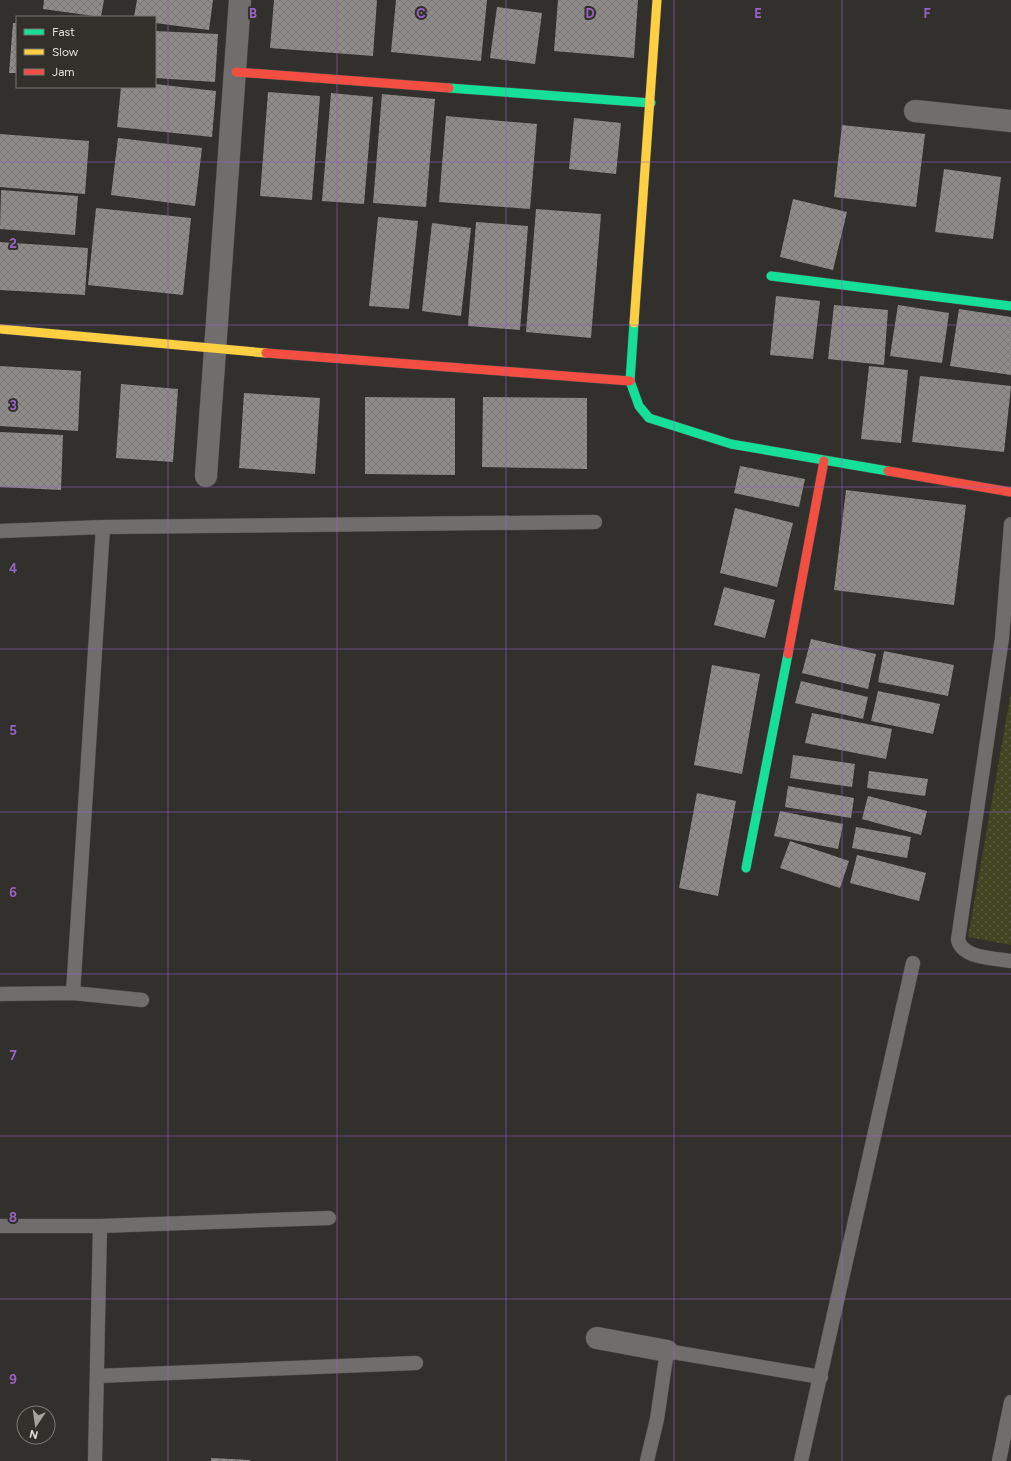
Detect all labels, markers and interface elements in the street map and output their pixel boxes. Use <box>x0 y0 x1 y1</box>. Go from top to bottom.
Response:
text: B <box>249 6 257 21</box>
text: C <box>416 6 426 21</box>
text: D <box>585 6 595 21</box>
text: E <box>754 6 762 21</box>
text: F <box>923 6 931 21</box>
legend <box>16 16 156 88</box>
text: Fast <box>52 25 75 39</box>
text: Slow <box>52 45 79 59</box>
text: Jam <box>52 65 75 79</box>
text: 2 <box>9 236 17 251</box>
text: 3 <box>9 398 17 413</box>
text: 4 <box>9 561 17 576</box>
text: 5 <box>9 723 17 738</box>
text: 6 <box>9 885 17 900</box>
text: 7 <box>9 1048 17 1063</box>
text: 8 <box>9 1210 17 1225</box>
text: 9 <box>9 1372 17 1387</box>
north arrow <box>16 1405 56 1445</box>
text: N <box>28 1427 39 1442</box>

